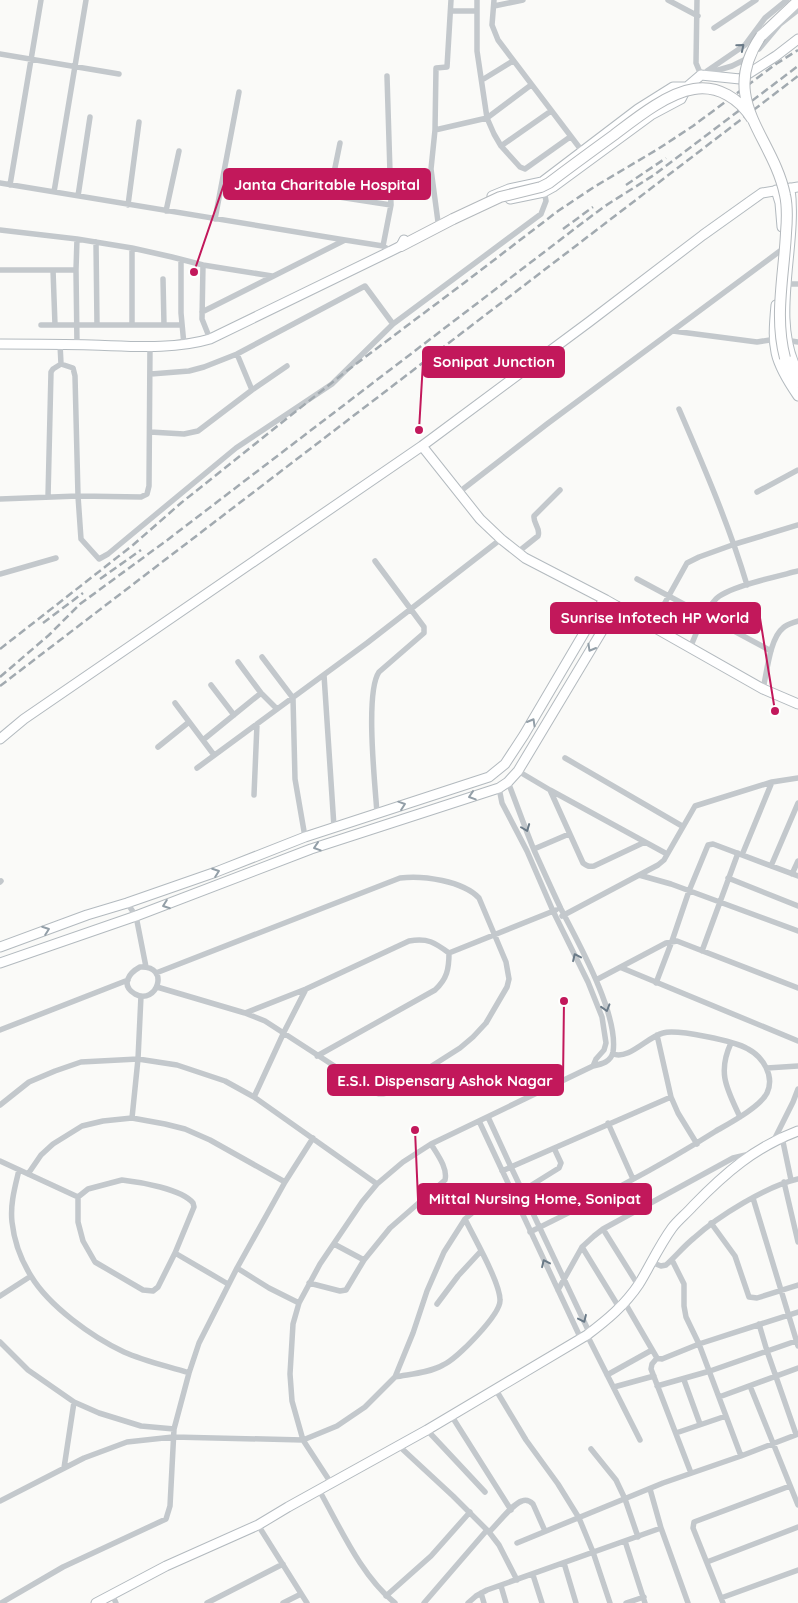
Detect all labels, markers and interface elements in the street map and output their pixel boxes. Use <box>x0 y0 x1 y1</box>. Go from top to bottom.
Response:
one-way arrow <box>735 45 744 53</box>
callout: Janta Charitable Hospital <box>224 169 430 199</box>
text: Janta Charitable Hospital <box>234 175 420 194</box>
callout: Sonipat Junction <box>423 347 564 377</box>
text: Sonipat Junction <box>433 352 555 371</box>
callout: Sunrise Infotech HP World <box>551 603 760 633</box>
text: Sunrise Infotech HP World <box>561 608 749 627</box>
one-way arrow <box>588 642 598 651</box>
one-way arrow <box>526 718 536 727</box>
one-way arrow <box>468 790 476 800</box>
one-way arrow <box>397 800 405 810</box>
one-way arrow <box>519 823 530 832</box>
one-way arrow <box>314 841 322 851</box>
one-way arrow <box>211 868 220 878</box>
one-way arrow <box>162 899 171 909</box>
one-way arrow <box>41 926 50 936</box>
one-way arrow <box>571 953 582 962</box>
one-way arrow <box>601 1003 611 1012</box>
callout: E.S.I. Dispensary Ashok Nagar <box>328 1065 563 1095</box>
text: E.S.I. Dispensary Ashok Nagar <box>337 1071 553 1090</box>
callout: Mittal Nursing Home, Sonipat <box>418 1184 651 1214</box>
text: Mittal Nursing Home, Sonipat <box>429 1189 641 1208</box>
one-way arrow <box>541 1259 551 1268</box>
one-way arrow <box>577 1314 587 1323</box>

